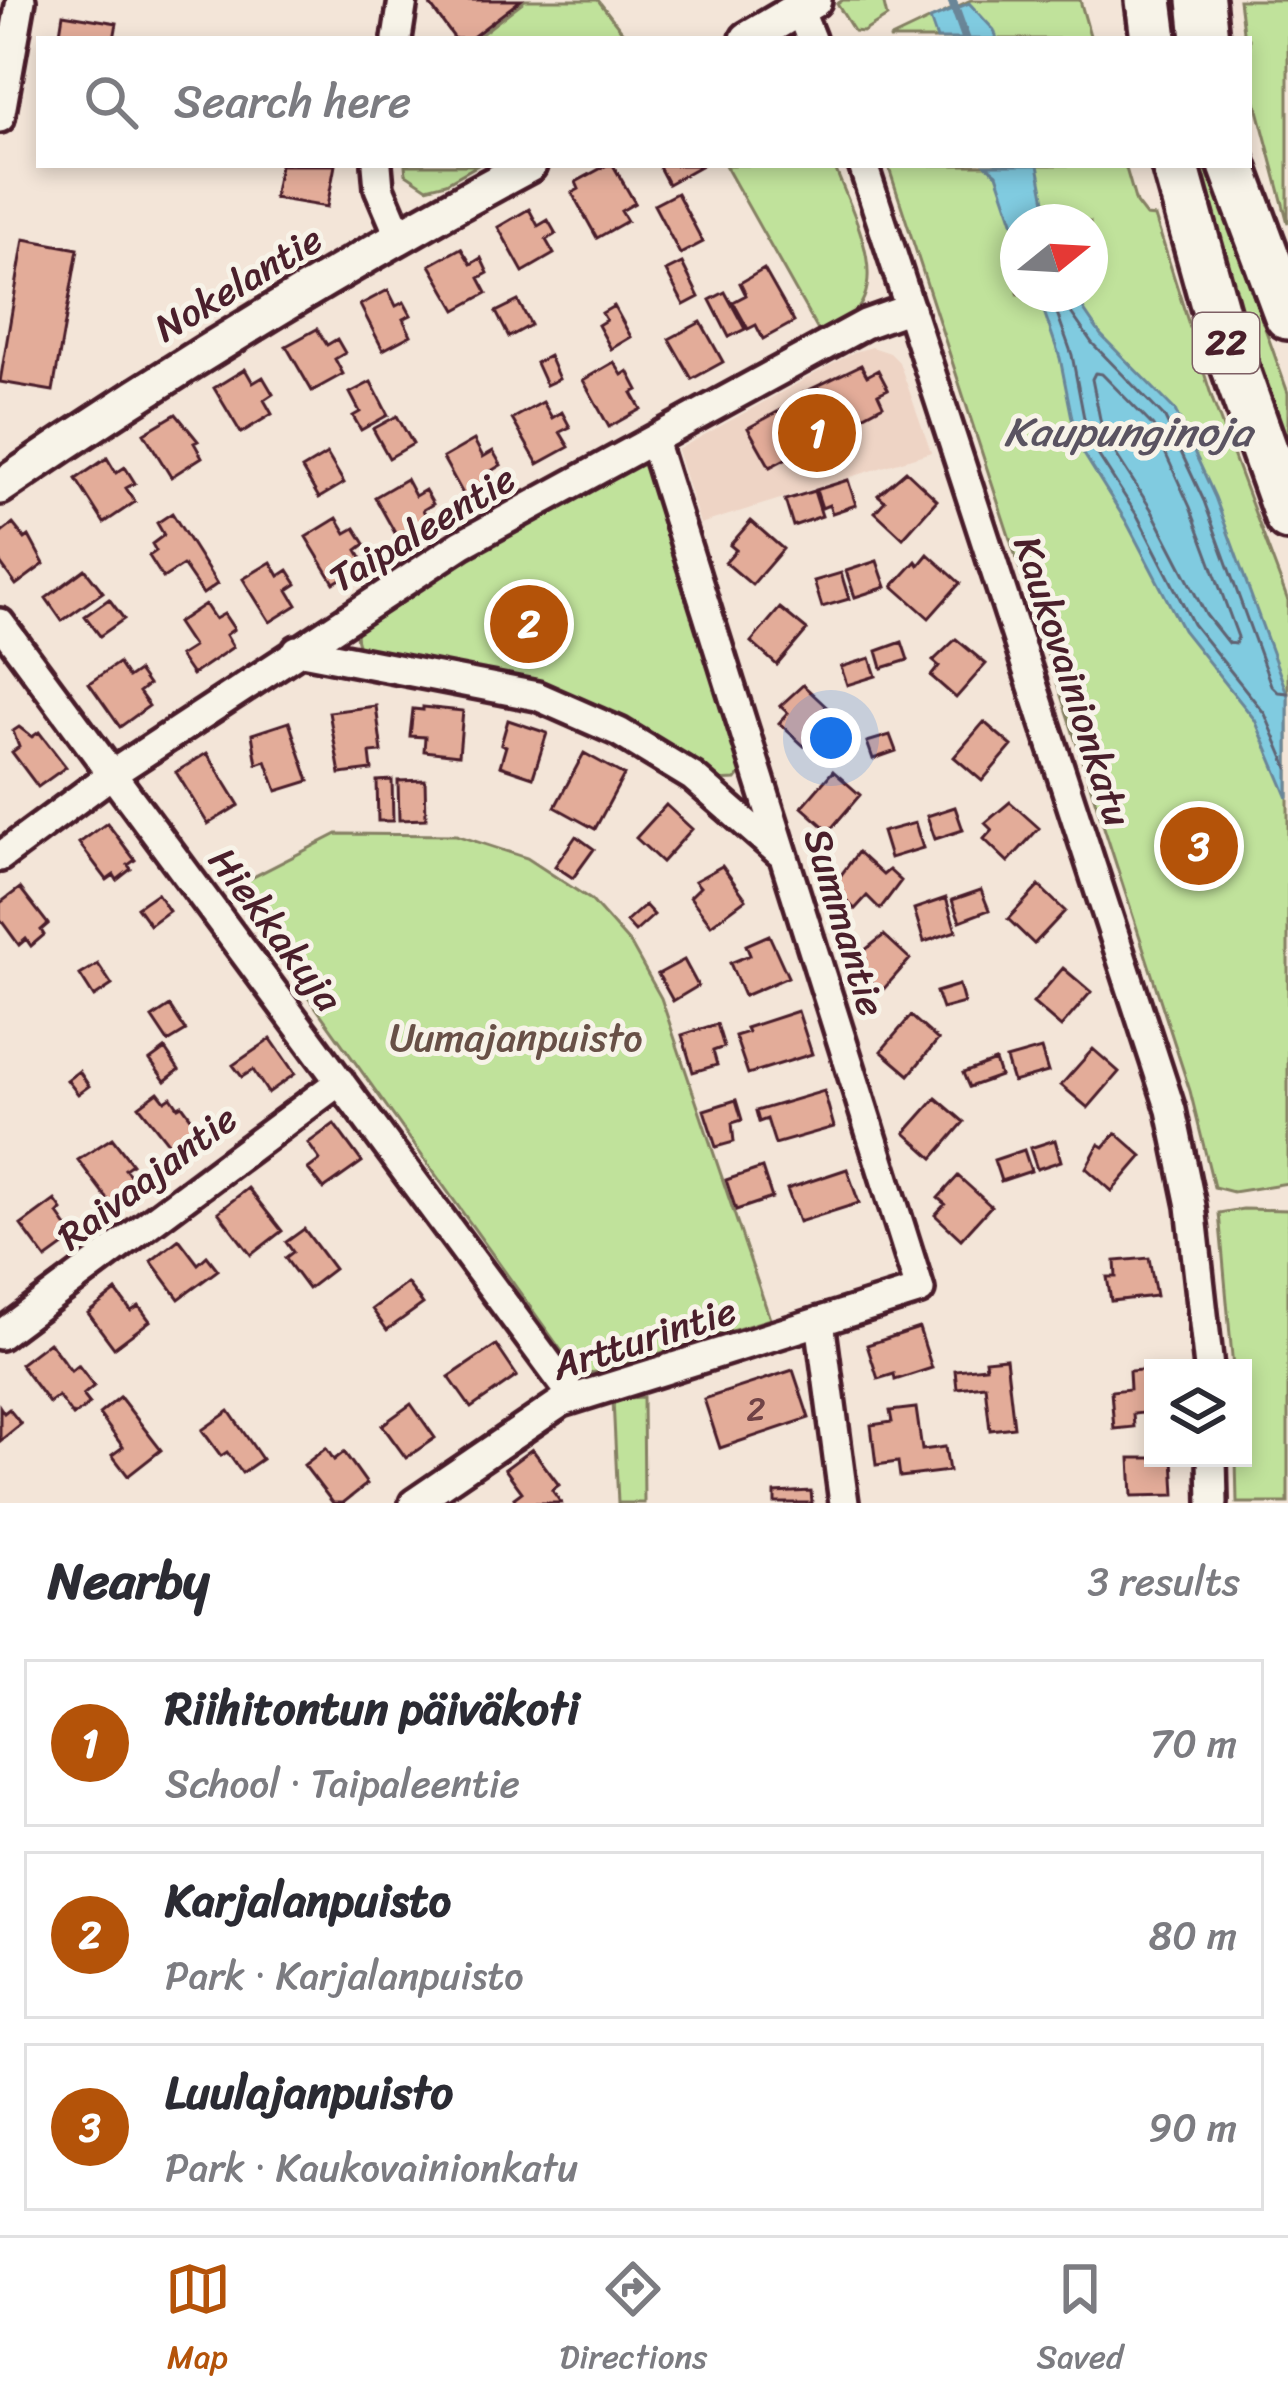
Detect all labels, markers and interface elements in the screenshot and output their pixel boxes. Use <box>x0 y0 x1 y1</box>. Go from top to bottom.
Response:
search box <box>36 36 1252 168</box>
text: Search here <box>174 62 411 142</box>
icon: search <box>78 69 144 135</box>
north arrow <box>1000 204 1108 312</box>
street label: Nokelantie <box>140 205 336 361</box>
road number: 22 <box>1193 313 1259 373</box>
pin: 1 <box>778 388 856 478</box>
water label: Kaupunginoja <box>1004 395 1256 469</box>
street label: Taipaleentie <box>315 445 529 611</box>
street label: Kaukovainionkatu <box>993 527 1153 836</box>
pin: 2 <box>490 579 568 669</box>
your location <box>801 708 861 768</box>
pin: 3 <box>1160 801 1238 891</box>
street label: Summantie <box>784 819 906 1025</box>
street label: Hiekkakuja <box>190 831 362 1027</box>
park label: Uumajanpuisto <box>390 1003 642 1072</box>
street label: Raivaajantie <box>41 1085 253 1269</box>
street label: Artturintie <box>542 1276 745 1401</box>
map controls <box>1144 1359 1252 1467</box>
button: layers <box>1144 1359 1252 1467</box>
house number: 2 <box>746 1380 766 1438</box>
text: Nearby <box>48 1536 209 1626</box>
text: 3 results <box>1087 1547 1240 1616</box>
text: Riihitontun päiväkoti <box>165 1669 579 1749</box>
text: 1 <box>82 1709 98 1778</box>
text: 70 m <box>1150 1709 1237 1778</box>
text: School · Taipaleentie <box>165 1749 520 1818</box>
text: Karjalanpuisto <box>165 1861 451 1941</box>
text: 2 <box>79 1901 101 1970</box>
text: 80 m <box>1149 1901 1237 1970</box>
text: Park · Karjalanpuisto <box>165 1941 524 2010</box>
text: Luulajanpuisto <box>165 2053 453 2133</box>
text: 3 <box>79 2093 101 2162</box>
text: 90 m <box>1148 2093 1237 2162</box>
text: Park · Kaukovainionkatu <box>165 2133 578 2202</box>
tab: Map <box>165 2256 231 2386</box>
tab: Directions <box>560 2256 707 2386</box>
tab: Saved <box>1036 2256 1123 2386</box>

